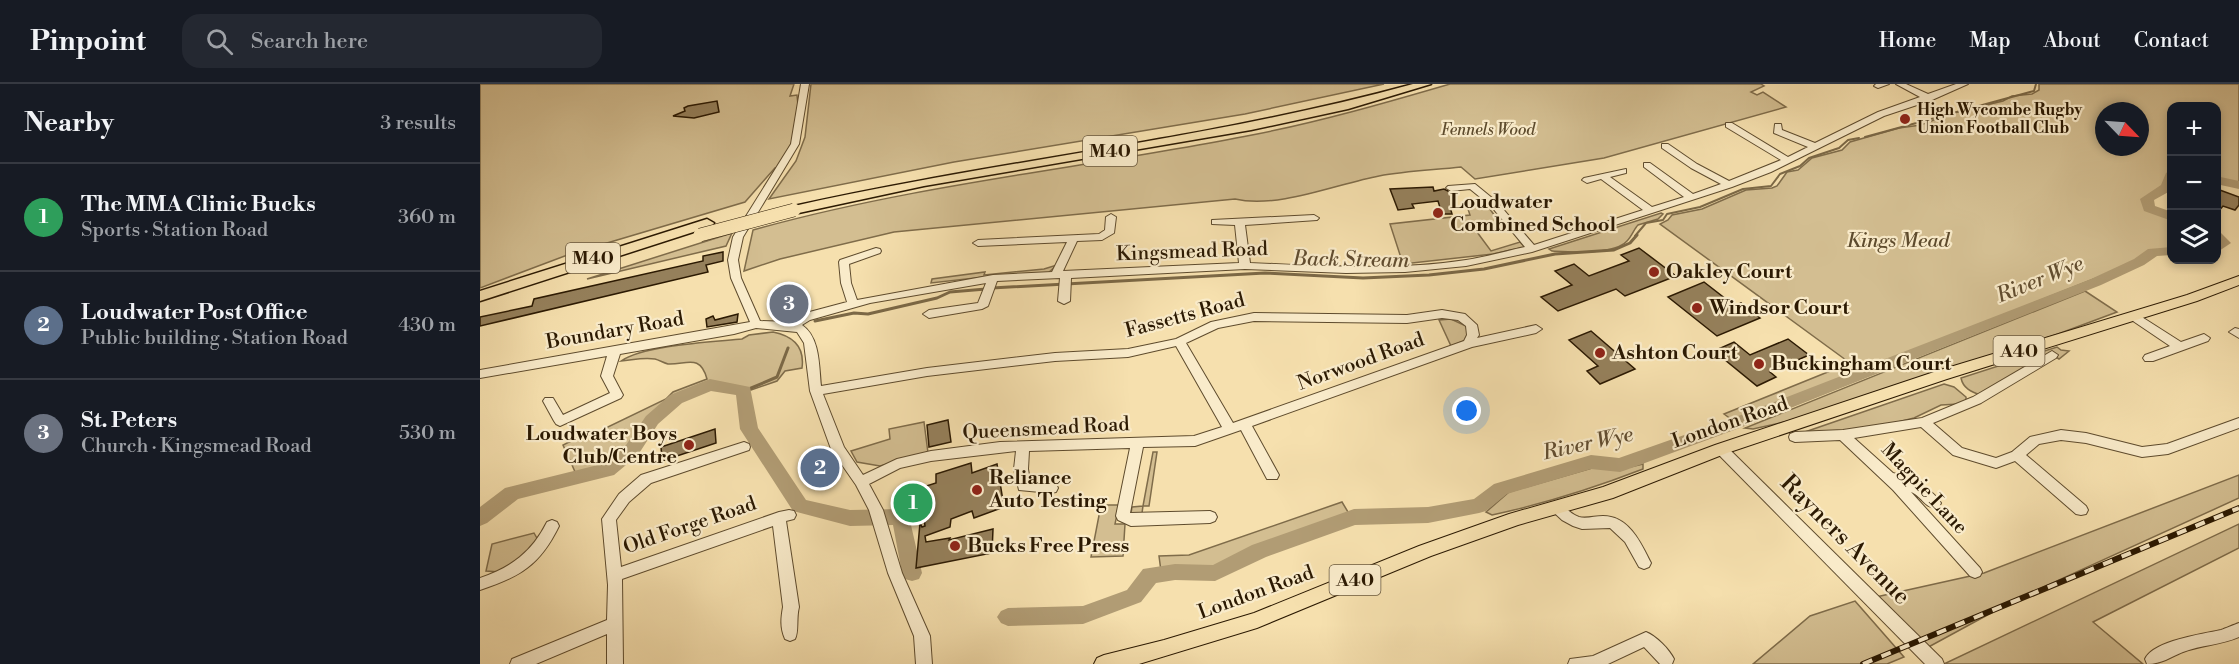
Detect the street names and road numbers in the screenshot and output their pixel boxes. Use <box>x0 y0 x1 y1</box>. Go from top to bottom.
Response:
road number: M40 <box>1083 136 1137 166</box>
street label: Kingsmead Road <box>1116 237 1269 267</box>
road number: M40 <box>566 243 620 273</box>
street label: Fassetts Road <box>1122 288 1248 344</box>
street label: Boundary Road <box>543 306 687 356</box>
street label: Norwood Road <box>1294 327 1428 397</box>
road number: A40 <box>1994 336 2044 366</box>
street label: London Road <box>1669 391 1792 455</box>
street label: Queensmead Road <box>962 412 1131 446</box>
street label: Magpie Lane <box>1875 438 1973 540</box>
street label: Rayners Avenue <box>1774 469 1916 611</box>
street label: Old Forge Road <box>620 491 760 560</box>
street label: London Road <box>1195 560 1318 626</box>
road number: A40 <box>1330 565 1380 595</box>

